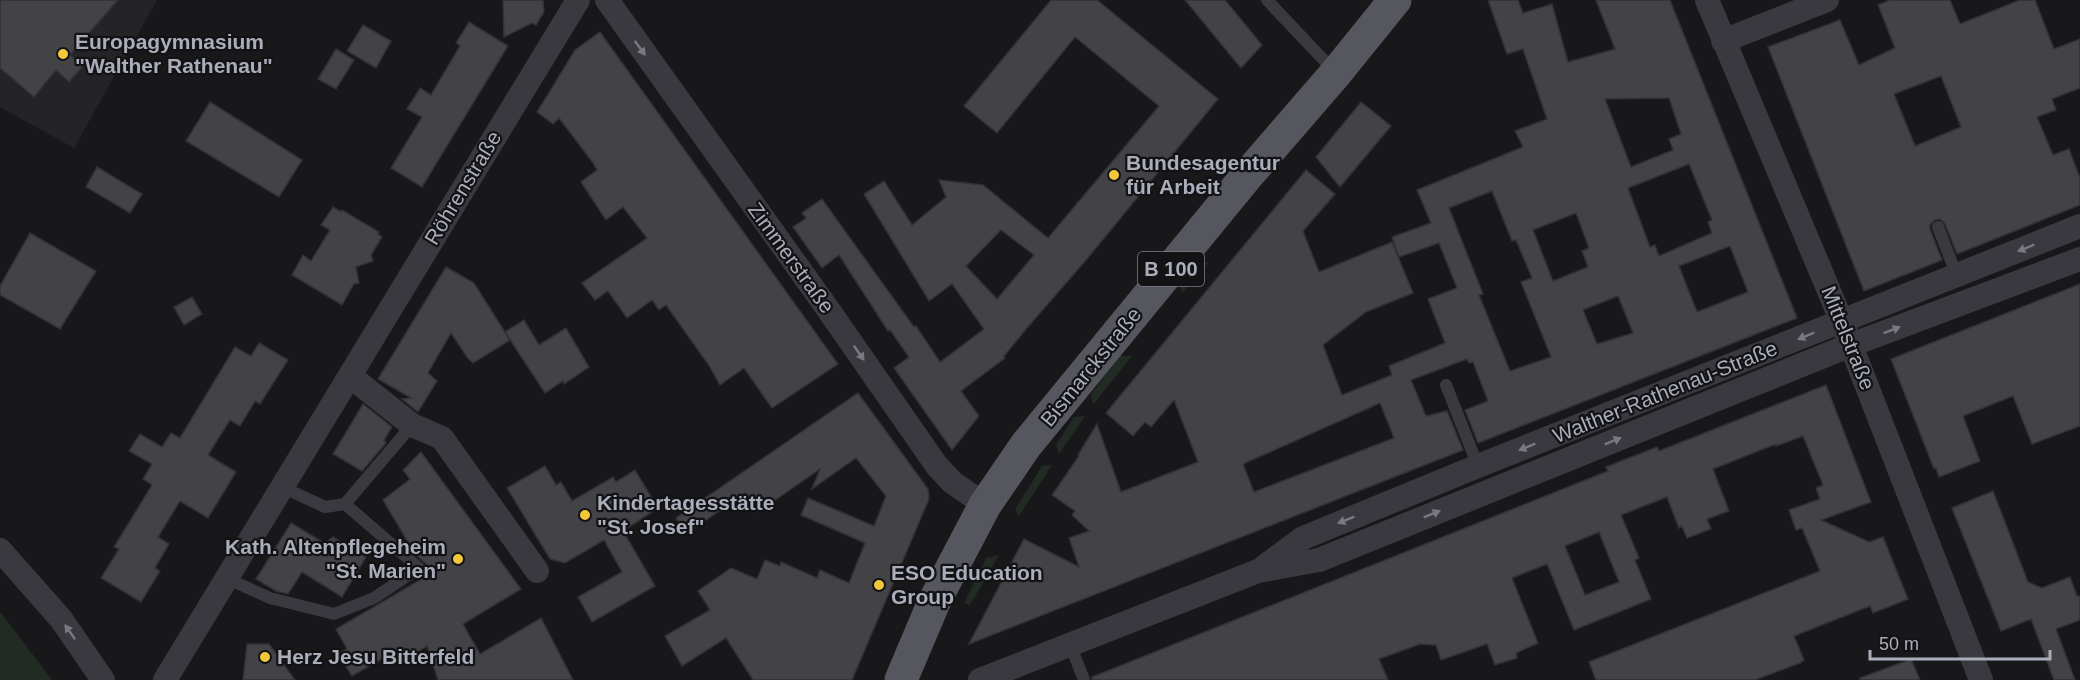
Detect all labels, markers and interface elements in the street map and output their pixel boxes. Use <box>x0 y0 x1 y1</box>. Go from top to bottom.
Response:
place label: Europagymnasium "Walther Rathenau" <box>75 30 273 77</box>
one-way arrow <box>634 40 646 56</box>
marker: Europagymnasium "Walther Rathenau" <box>56 47 70 61</box>
street label: Röhrenstraße <box>420 127 505 249</box>
place label: Bundesagentur für Arbeit <box>1126 151 1280 198</box>
marker: Bundesagentur für Arbeit <box>1107 168 1121 182</box>
street label: Zimmerstraße <box>744 198 839 317</box>
one-way arrow <box>2016 243 2034 253</box>
road number: B 100 <box>1138 252 1204 286</box>
street label: Mittelstraße <box>1817 283 1880 393</box>
street label: Bismarckstraße <box>1036 303 1145 431</box>
one-way arrow <box>1883 325 1901 335</box>
one-way arrow <box>1797 332 1815 342</box>
street label: Walther-Rathenau-Straße <box>1549 336 1780 447</box>
one-way arrow <box>853 344 865 360</box>
one-way arrow <box>1604 436 1622 445</box>
one-way arrow <box>1518 442 1536 452</box>
place label: Kindertagesstätte "St. Josef" <box>597 491 774 538</box>
marker: Kindertagesstätte "St. Josef" <box>578 508 592 522</box>
one-way arrow <box>1424 509 1442 519</box>
one-way arrow <box>1337 515 1355 525</box>
place label: Kath. Altenpflegeheim "St. Marien" <box>225 535 446 582</box>
marker: Kath. Altenpflegeheim "St. Marien" <box>451 552 465 566</box>
place label: ESO Education Group <box>891 561 1043 608</box>
marker: ESO Education Group <box>872 578 886 592</box>
scale bar <box>1870 623 2050 661</box>
one-way arrow <box>65 624 76 640</box>
text: 50 m <box>1879 634 1919 654</box>
place label: Herz Jesu Bitterfeld <box>277 645 474 668</box>
marker: Herz Jesu Bitterfeld <box>258 650 272 664</box>

